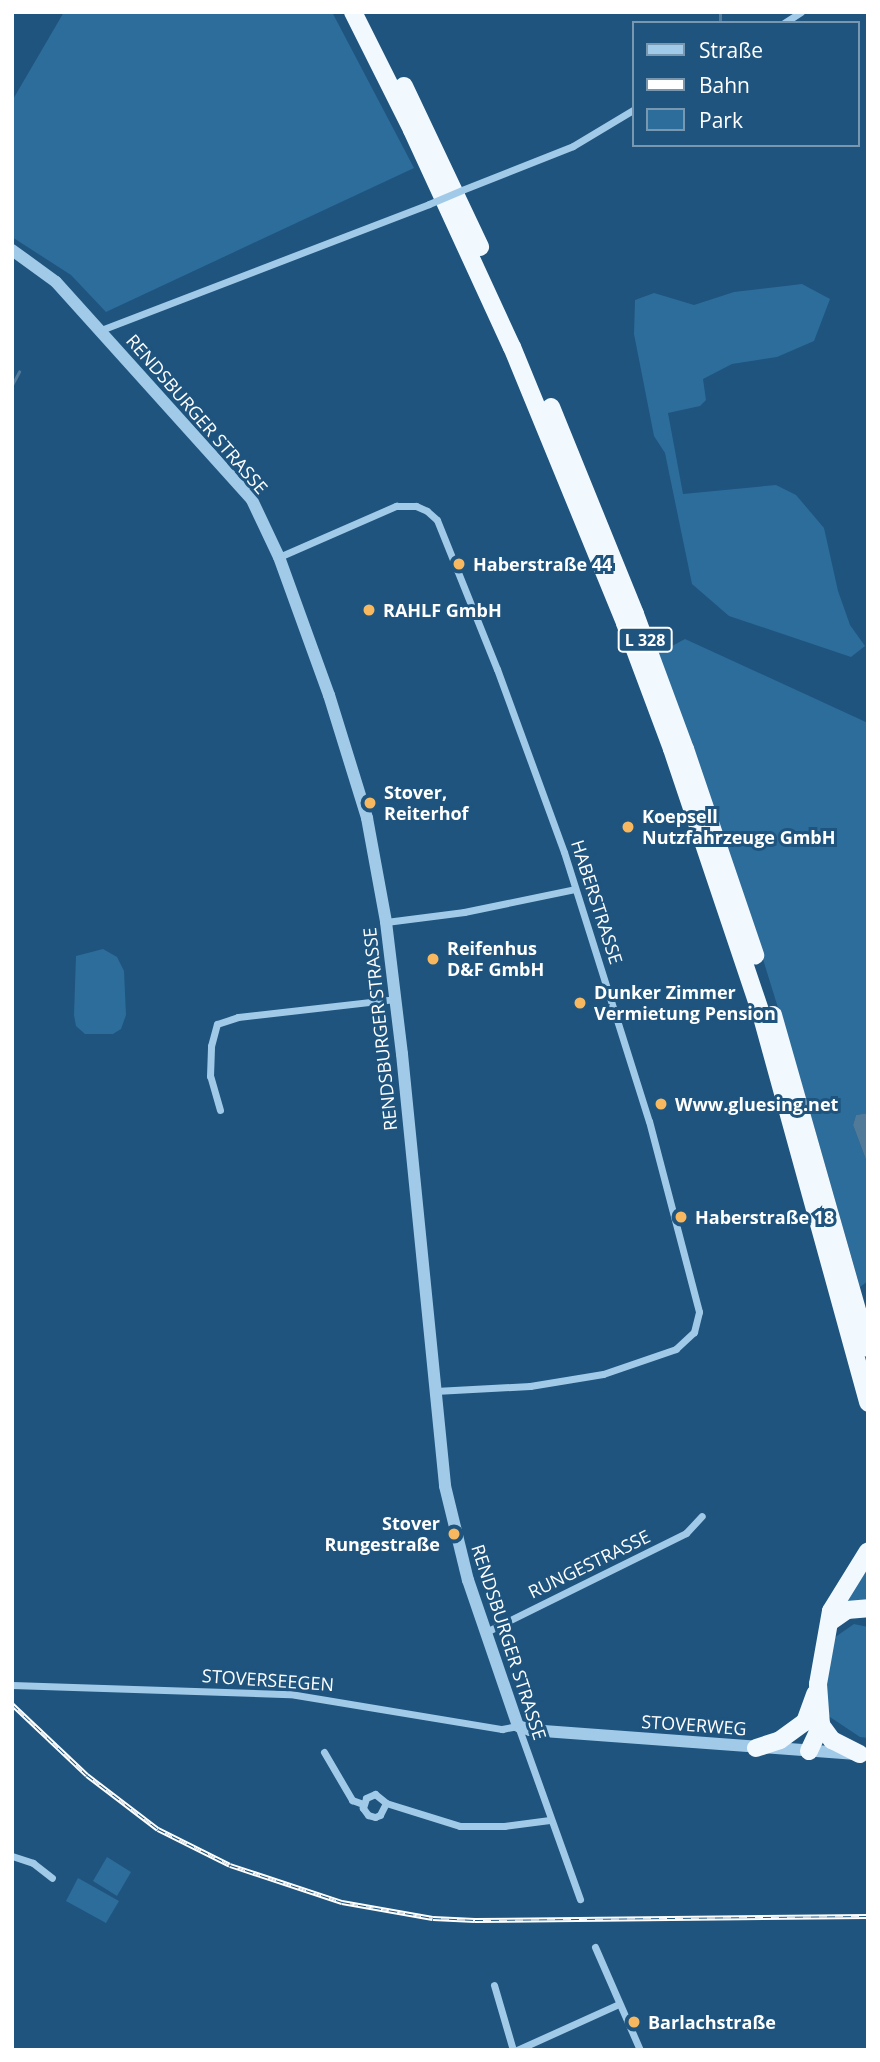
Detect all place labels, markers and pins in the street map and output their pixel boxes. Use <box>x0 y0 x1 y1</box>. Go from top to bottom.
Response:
place label: Haberstraße 44 <box>473 553 612 575</box>
marker: Haberstraße 44 <box>451 556 467 572</box>
place label: RAHLF GmbH <box>383 599 502 621</box>
marker: RAHLF GmbH <box>361 602 377 618</box>
place label: Stover, Reiterhof <box>384 782 469 824</box>
marker: Stover, Reiterhof <box>362 795 378 811</box>
place label: Koepsell Nutzfahrzeuge GmbH <box>642 806 836 848</box>
marker: Koepsell Nutzfahrzeuge GmbH <box>620 819 636 835</box>
place label: Reifenhus D&F GmbH <box>447 938 544 981</box>
marker: Reifenhus D&F GmbH <box>425 951 441 967</box>
place label: Dunker Zimmer Vermietung Pension <box>594 982 776 1024</box>
marker: Dunker Zimmer Vermietung Pension <box>572 995 588 1011</box>
place label: Www.gluesing.net <box>675 1093 838 1115</box>
marker: Www.gluesing.net <box>653 1096 669 1112</box>
place label: Haberstraße 18 <box>695 1206 834 1228</box>
marker: Haberstraße 18 <box>673 1209 689 1225</box>
place label: Stover Rungestraße <box>324 1513 440 1556</box>
marker: Stover Rungestraße <box>446 1526 462 1542</box>
place label: Barlachstraße <box>648 2011 776 2033</box>
marker: Barlachstraße <box>626 2014 642 2030</box>

